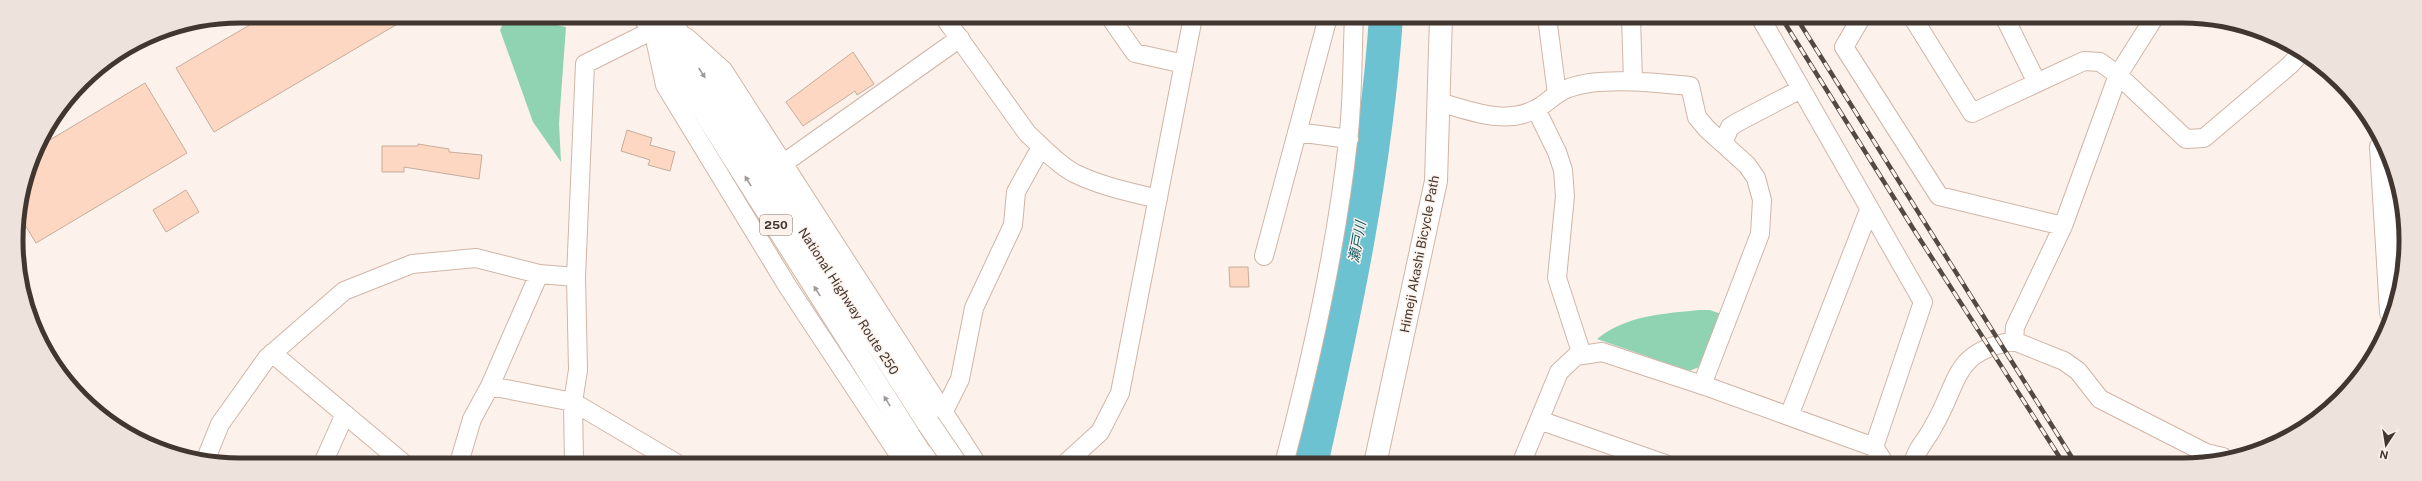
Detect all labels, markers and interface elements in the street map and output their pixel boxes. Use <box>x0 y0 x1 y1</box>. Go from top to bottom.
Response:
one-way arrow <box>699 67 706 79</box>
street label: Himeji Akashi Bicycle Path <box>1397 174 1442 334</box>
one-way arrow <box>744 176 752 186</box>
road number: 250 <box>760 215 792 235</box>
water label: 瀬戸川 <box>1345 218 1369 264</box>
street label: National Highway Route 250 <box>795 225 902 378</box>
one-way arrow <box>814 285 821 297</box>
one-way arrow <box>883 395 890 407</box>
north arrow <box>2366 425 2406 465</box>
text: N <box>2378 448 2389 462</box>

